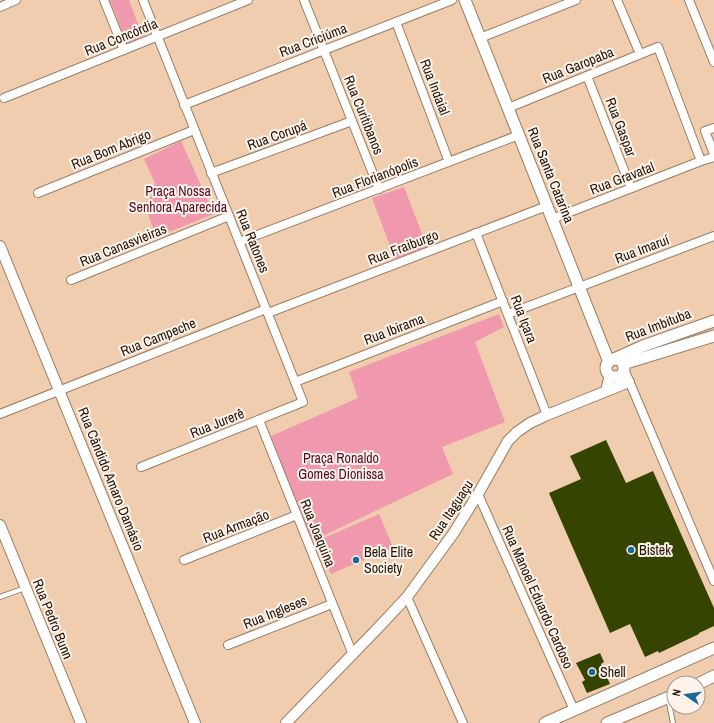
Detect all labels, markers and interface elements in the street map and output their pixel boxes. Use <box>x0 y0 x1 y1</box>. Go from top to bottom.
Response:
street label: Rua Concórdia <box>82 14 161 60</box>
street label: Rua Criciúma <box>277 19 350 61</box>
street label: Rua Garopaba <box>540 42 617 87</box>
street label: Rua Indaial <box>416 56 454 118</box>
street label: Rua Curitibanos <box>340 73 388 157</box>
street label: Rua Gaspar <box>602 95 641 159</box>
street label: Rua Corupá <box>245 116 310 154</box>
street label: Rua Bom Abrigo <box>69 125 153 173</box>
street label: Rua Santa Catarina <box>524 125 579 226</box>
street label: Rua Florianópolis <box>329 152 421 202</box>
street label: Rua Gravatal <box>587 157 657 199</box>
park label: Praça Nossa Senhora Aparecida <box>129 182 228 216</box>
street label: Rua Ratones <box>232 207 274 276</box>
street label: Rua Canasvieiras <box>77 219 169 271</box>
street label: Rua Fraiburgo <box>365 225 441 269</box>
street label: Rua Imaruí <box>612 230 672 268</box>
street label: Rua Içara <box>507 293 542 346</box>
street label: Rua Imbituba <box>623 304 694 346</box>
street label: Rua Ibirama <box>361 309 427 349</box>
street label: Rua Campeche <box>118 314 198 360</box>
street label: Rua Jurerê <box>187 404 247 442</box>
street label: Rua Cândido Amaro Damásio <box>74 405 148 553</box>
park label: Praça Ronaldo Gomes Dionissa <box>298 449 384 483</box>
street label: Rua Itaguaçu <box>425 476 477 544</box>
street label: Rua Joaquina <box>296 496 340 570</box>
street label: Rua Armação <box>200 505 272 547</box>
street label: Rua Manoel Eduardo Cardoso <box>498 523 578 671</box>
place label: Bistek <box>639 541 671 559</box>
place label: Bela Elite Society <box>364 543 413 577</box>
marker: Bistek <box>626 545 636 555</box>
marker: Bela Elite Society <box>351 555 361 565</box>
street label: Rua Pedro Bunn <box>29 576 77 662</box>
street label: Rua Ingleses <box>241 591 310 633</box>
place label: Shell <box>600 663 626 681</box>
marker: Shell <box>587 667 597 677</box>
north arrow <box>666 675 706 715</box>
text: N <box>669 688 684 697</box>

